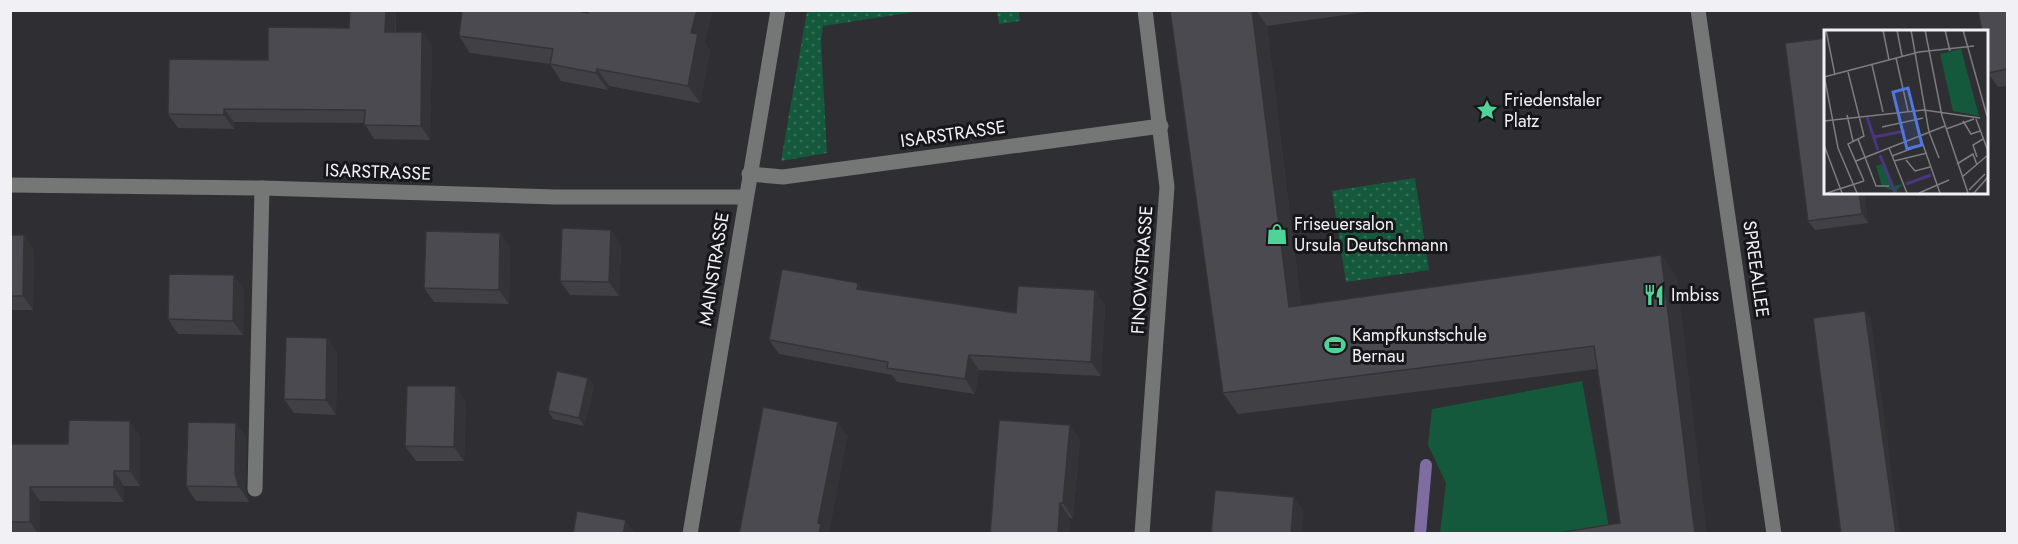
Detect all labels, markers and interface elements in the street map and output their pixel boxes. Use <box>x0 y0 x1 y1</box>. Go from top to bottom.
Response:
inset map <box>1824 30 1988 194</box>
place label: Friedenstaler Platz <box>1504 87 1602 134</box>
place icon: Friedenstaler Platz <box>1475 98 1499 122</box>
street label: ISARSTRASSE <box>899 114 1007 154</box>
street label: ISARSTRASSE <box>325 157 431 187</box>
street label: FINOWSTRASSE <box>1125 205 1159 335</box>
street label: MAINSTRASSE <box>692 210 736 328</box>
place label: Friseuersalon Ursula Deutschmann <box>1294 211 1449 258</box>
street label: SPREEALLEE <box>1736 219 1776 319</box>
shop icon: Friseuersalon Ursula Deutschmann <box>1265 222 1289 246</box>
place label: Imbiss <box>1671 282 1719 308</box>
restaurant icon: Imbiss <box>1642 283 1666 307</box>
place label: Kampfkunstschule Bernau <box>1352 322 1487 369</box>
sports icon: Kampfkunstschule Bernau <box>1323 333 1347 357</box>

